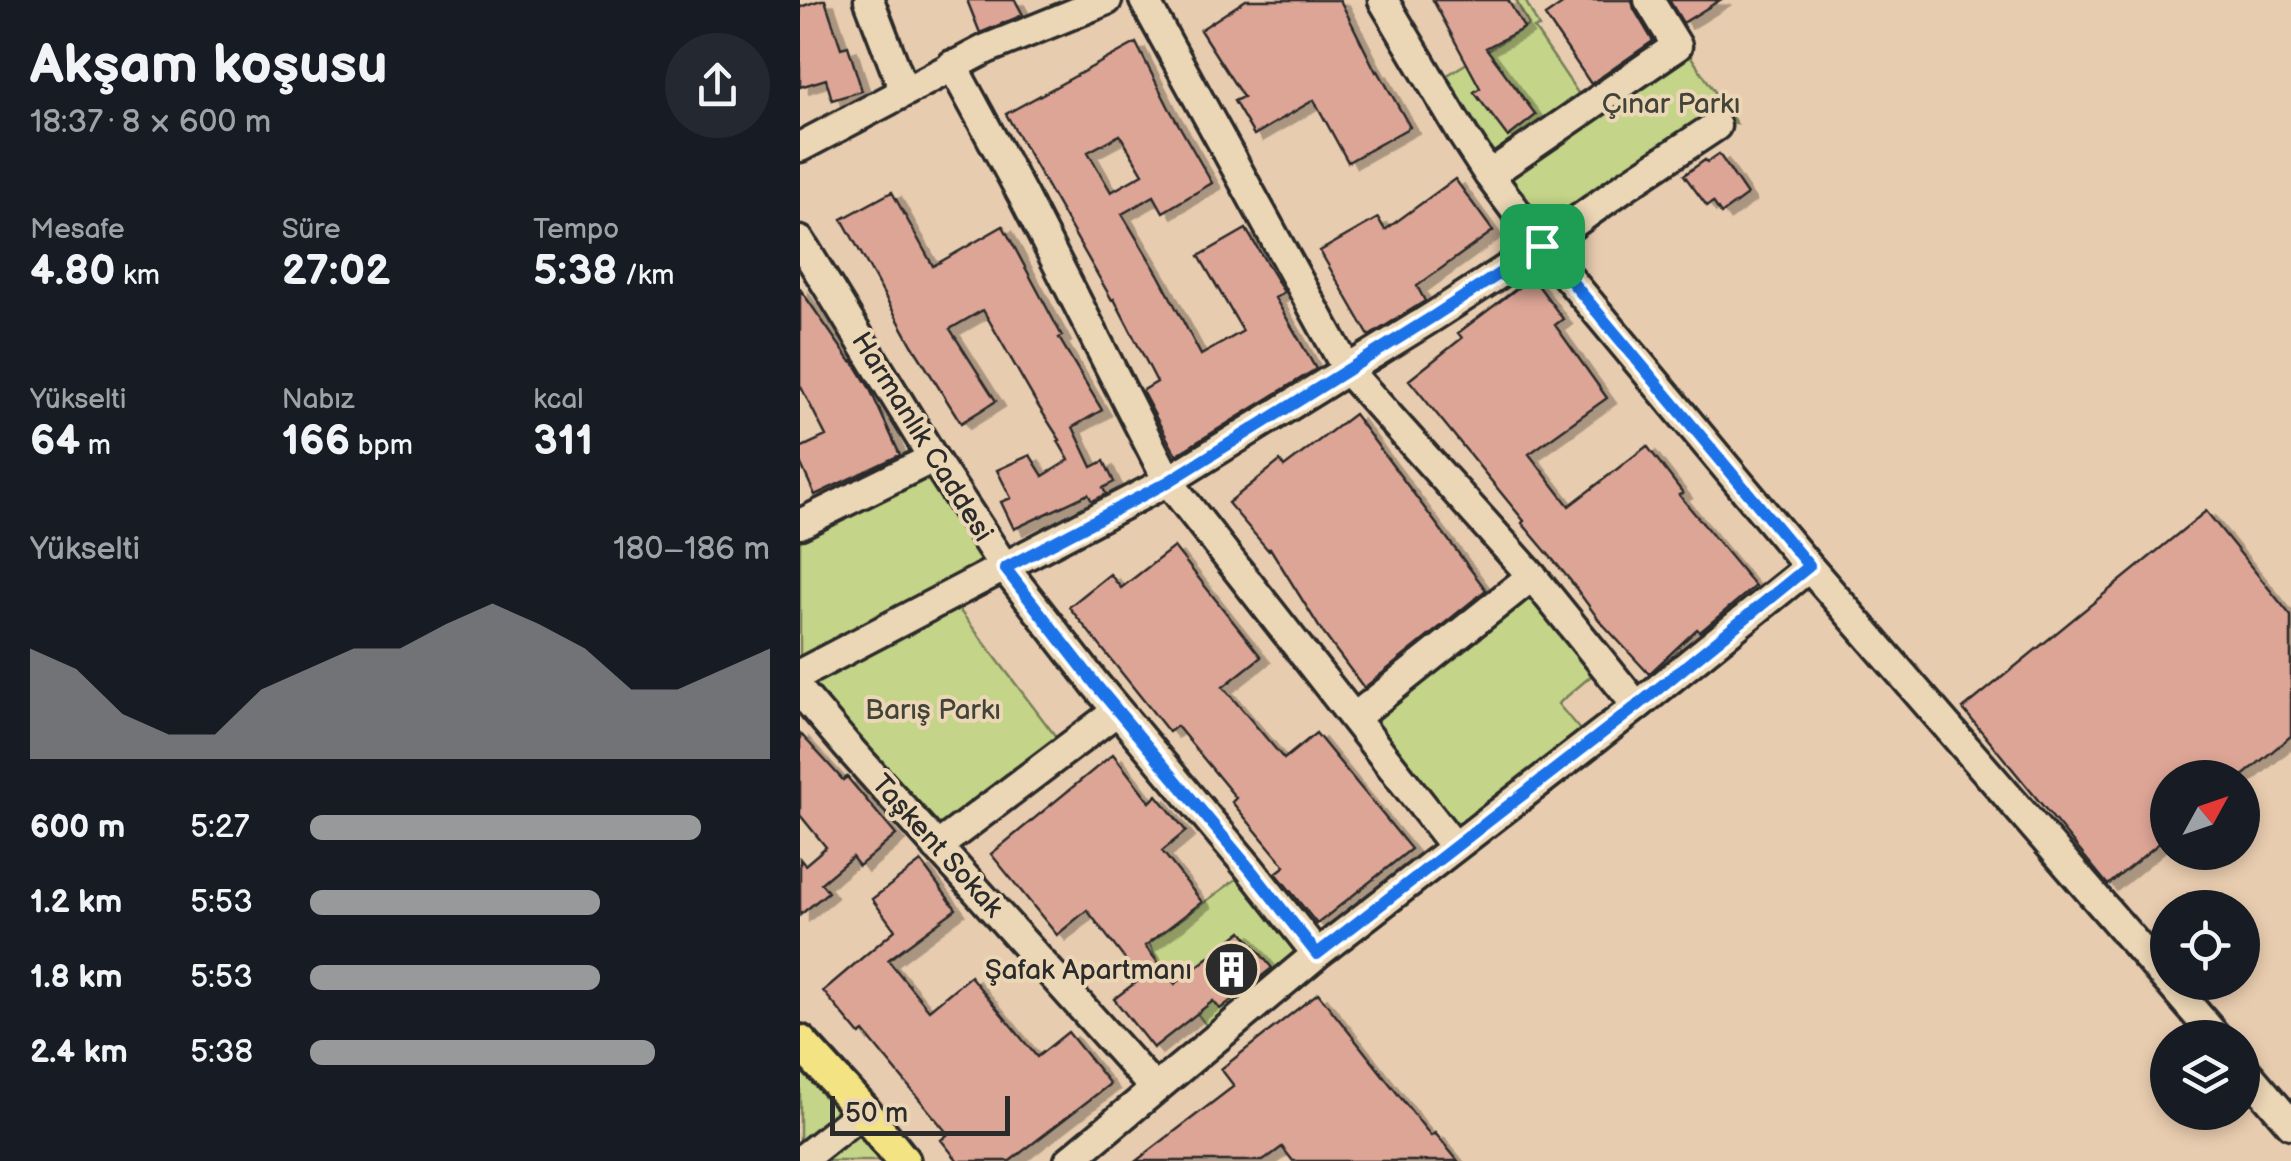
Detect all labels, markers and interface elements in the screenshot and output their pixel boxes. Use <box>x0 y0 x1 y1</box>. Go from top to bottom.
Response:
text: Akşam koşusu <box>30 32 388 99</box>
button: share <box>665 33 770 138</box>
park label: Çınar Parkı <box>1602 88 1740 121</box>
text: 18:37 · 8 × 600 m <box>30 103 271 142</box>
pin <box>1500 204 1585 289</box>
text: Mesafe <box>30 213 125 246</box>
text: Süre <box>282 213 341 246</box>
text: Tempo <box>533 213 619 246</box>
icon: arrive <box>1515 219 1570 274</box>
text: 4.80 <box>30 246 115 297</box>
text: 27:02 <box>282 246 390 297</box>
text: 5:38 <box>533 246 617 297</box>
text: km <box>115 259 160 292</box>
text: /km <box>617 259 675 292</box>
street label: Harmanlık Caddesi <box>844 326 1000 548</box>
text: Yükselti <box>30 383 126 416</box>
text: Nabız <box>282 383 354 416</box>
text: kcal <box>533 383 584 416</box>
text: 64 <box>30 416 80 467</box>
text: 166 <box>282 416 350 467</box>
text: 311 <box>533 416 593 467</box>
text: m <box>80 429 111 462</box>
text: bpm <box>350 429 413 462</box>
text: Yükselti <box>30 530 140 569</box>
text: 180–186 m <box>613 530 770 569</box>
park label: Barış Parkı <box>865 694 1001 727</box>
north arrow <box>2150 760 2260 870</box>
map controls <box>2150 760 2260 1130</box>
street label: Taşkent Sokak <box>864 768 1010 924</box>
text: 600 m <box>30 808 125 847</box>
text: 5:27 <box>190 808 249 847</box>
text: 1.2 km <box>30 883 122 922</box>
text: 5:53 <box>190 883 253 922</box>
button: locate <box>2150 890 2260 1000</box>
building icon: Şafak Apartmanı <box>1201 940 1261 1000</box>
place label: Şafak Apartmanı <box>985 954 1192 987</box>
text: 1.8 km <box>30 958 122 997</box>
text: 5:53 <box>190 958 253 997</box>
button: layers <box>2150 1020 2260 1130</box>
text: 2.4 km <box>30 1033 128 1072</box>
text: 5:38 <box>190 1033 253 1072</box>
scale bar <box>830 1091 1010 1136</box>
text: 50 m <box>845 1097 908 1130</box>

